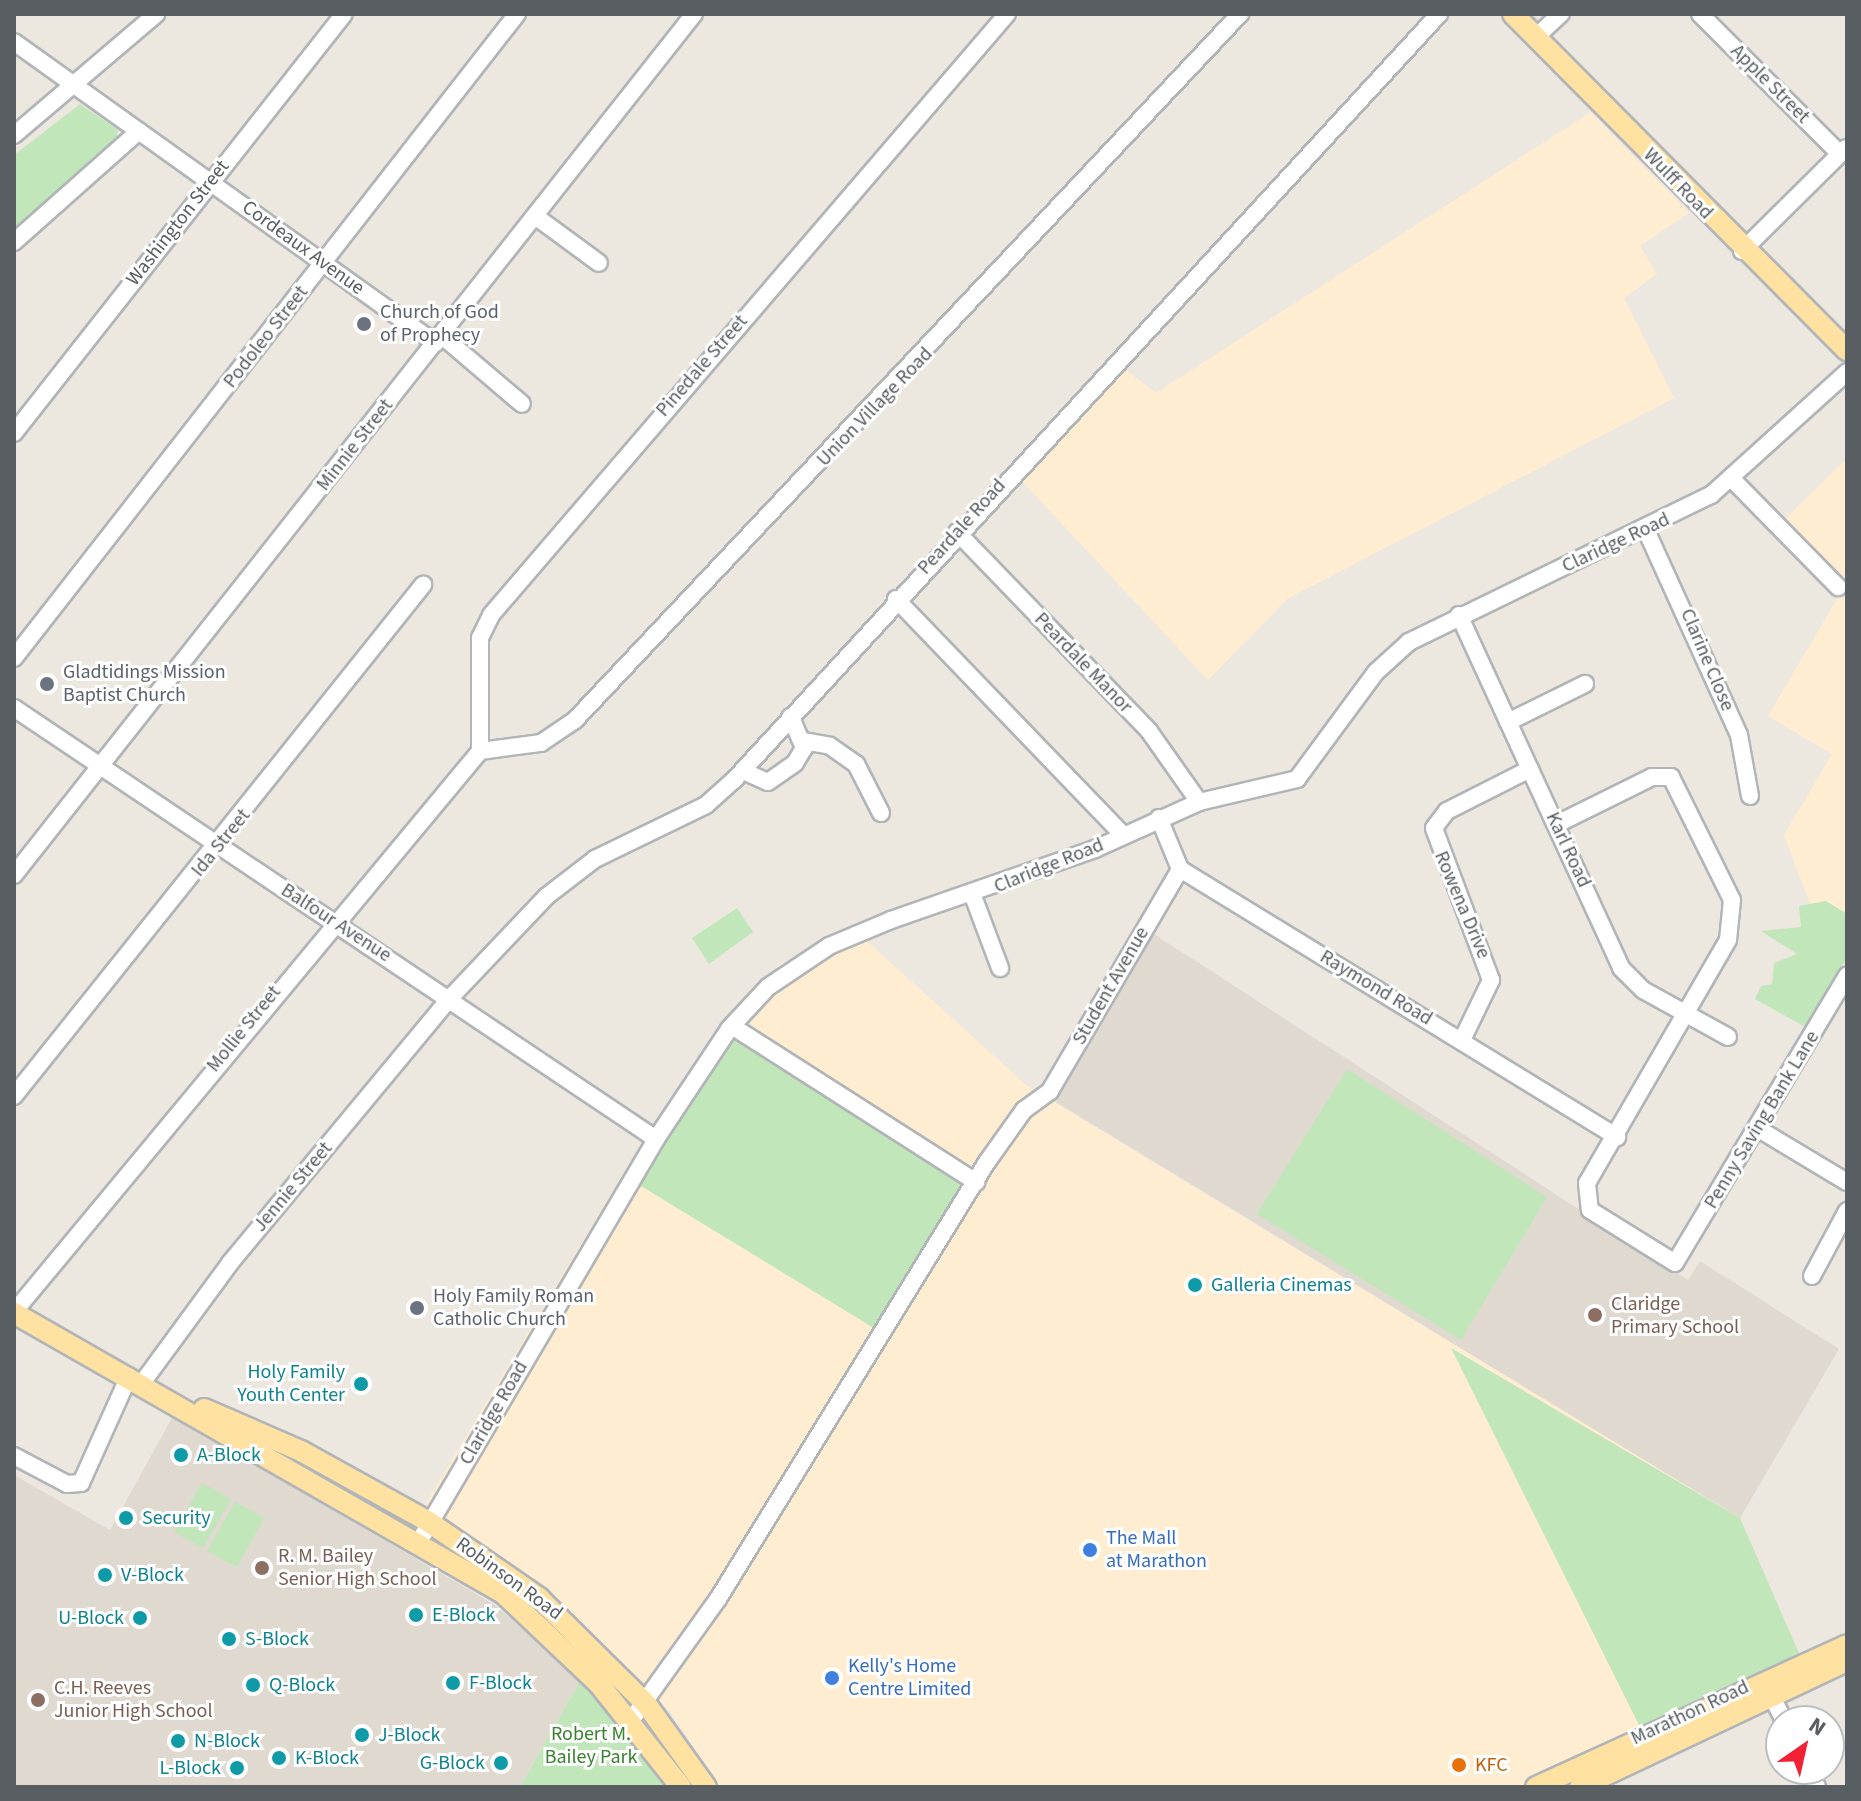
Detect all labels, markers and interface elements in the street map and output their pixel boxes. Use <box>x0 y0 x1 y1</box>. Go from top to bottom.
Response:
street label: Apple Street <box>1725 39 1815 129</box>
street label: Wulff Road <box>1638 143 1718 225</box>
street label: Washington Street <box>121 155 235 291</box>
street label: Cordeaux Avenue <box>237 196 369 300</box>
street label: Podoleo Street <box>218 281 314 393</box>
place label: Church of God of Prophecy <box>380 300 499 347</box>
street label: Pinedale Street <box>651 310 753 422</box>
marker: Church of God of Prophecy <box>355 315 373 333</box>
street label: Union Village Road <box>812 342 938 472</box>
street label: Minnie Street <box>312 394 398 496</box>
street label: Peardale Road <box>913 474 1011 580</box>
street label: Claridge Road <box>1558 508 1674 578</box>
street label: Clarine Close <box>1675 605 1739 715</box>
street label: Peardale Manor <box>1029 608 1137 718</box>
place label: Gladtidings Mission Baptist Church <box>63 660 226 707</box>
marker: Gladtidings Mission Baptist Church <box>38 675 56 693</box>
street label: Ida Street <box>186 804 256 882</box>
street label: Karl Road <box>1540 808 1596 892</box>
street label: Claridge Road <box>991 833 1107 899</box>
street label: Rowena Drive <box>1429 848 1495 962</box>
street label: Balfour Avenue <box>276 878 396 968</box>
street label: Student Avenue <box>1068 923 1154 1049</box>
street label: Raymond Road <box>1315 945 1437 1031</box>
street label: Mollie Street <box>202 981 286 1077</box>
street label: Penny Saving Bank Lane <box>1699 1027 1825 1213</box>
street label: Jennie Street <box>248 1137 338 1237</box>
place label: Galleria Cinemas <box>1211 1273 1352 1297</box>
marker: Galleria Cinemas <box>1186 1276 1204 1294</box>
place label: Holy Family Roman Catholic Church <box>433 1284 594 1331</box>
place label: Claridge Primary School <box>1611 1292 1739 1339</box>
marker: Holy Family Roman Catholic Church <box>408 1299 426 1317</box>
marker: Claridge Primary School <box>1586 1306 1604 1324</box>
street label: Claridge Road <box>455 1357 533 1469</box>
place label: Holy Family Youth Center <box>237 1360 345 1407</box>
marker: Holy Family Youth Center <box>352 1375 370 1393</box>
place label: A-Block <box>197 1443 261 1467</box>
marker: A-Block <box>172 1446 190 1464</box>
place label: Security <box>142 1506 211 1530</box>
marker: Security <box>117 1509 135 1527</box>
place label: The Mall at Marathon <box>1106 1526 1207 1573</box>
street label: Robinson Road <box>451 1532 567 1626</box>
marker: The Mall at Marathon <box>1081 1541 1099 1559</box>
place label: R. M. Bailey Senior High School <box>278 1544 437 1591</box>
marker: R. M. Bailey Senior High School <box>253 1559 271 1577</box>
place label: V-Block <box>121 1563 184 1587</box>
marker: V-Block <box>96 1566 114 1584</box>
place label: E-Block <box>432 1603 495 1627</box>
place label: U-Block <box>58 1606 124 1630</box>
marker: E-Block <box>407 1606 425 1624</box>
marker: U-Block <box>131 1609 149 1627</box>
place label: S-Block <box>245 1627 309 1651</box>
marker: S-Block <box>220 1630 238 1648</box>
place label: Kelly's Home Centre Limited <box>848 1654 971 1701</box>
marker: Kelly's Home Centre Limited <box>823 1669 841 1687</box>
place label: F-Block <box>469 1671 532 1695</box>
place label: Q-Block <box>269 1673 335 1697</box>
marker: F-Block <box>444 1674 462 1692</box>
street label: Marathon Road <box>1627 1675 1753 1751</box>
place label: C.H. Reeves Junior High School <box>54 1676 212 1723</box>
marker: Q-Block <box>244 1676 262 1694</box>
marker: C.H. Reeves Junior High School <box>29 1691 47 1709</box>
north arrow <box>1765 1705 1845 1785</box>
text: N <box>1802 1709 1832 1744</box>
place label: J-Block <box>378 1723 441 1747</box>
park label: Robert M. Bailey Park <box>545 1723 637 1770</box>
marker: J-Block <box>353 1726 371 1744</box>
place label: N-Block <box>194 1729 260 1753</box>
marker: N-Block <box>169 1732 187 1750</box>
place label: K-Block <box>295 1746 359 1770</box>
marker: K-Block <box>270 1749 288 1767</box>
place label: G-Block <box>420 1751 485 1775</box>
place label: KFC <box>1475 1753 1508 1777</box>
marker: G-Block <box>492 1754 510 1772</box>
place label: L-Block <box>159 1756 221 1780</box>
marker: KFC <box>1450 1756 1468 1774</box>
marker: L-Block <box>228 1759 246 1777</box>

